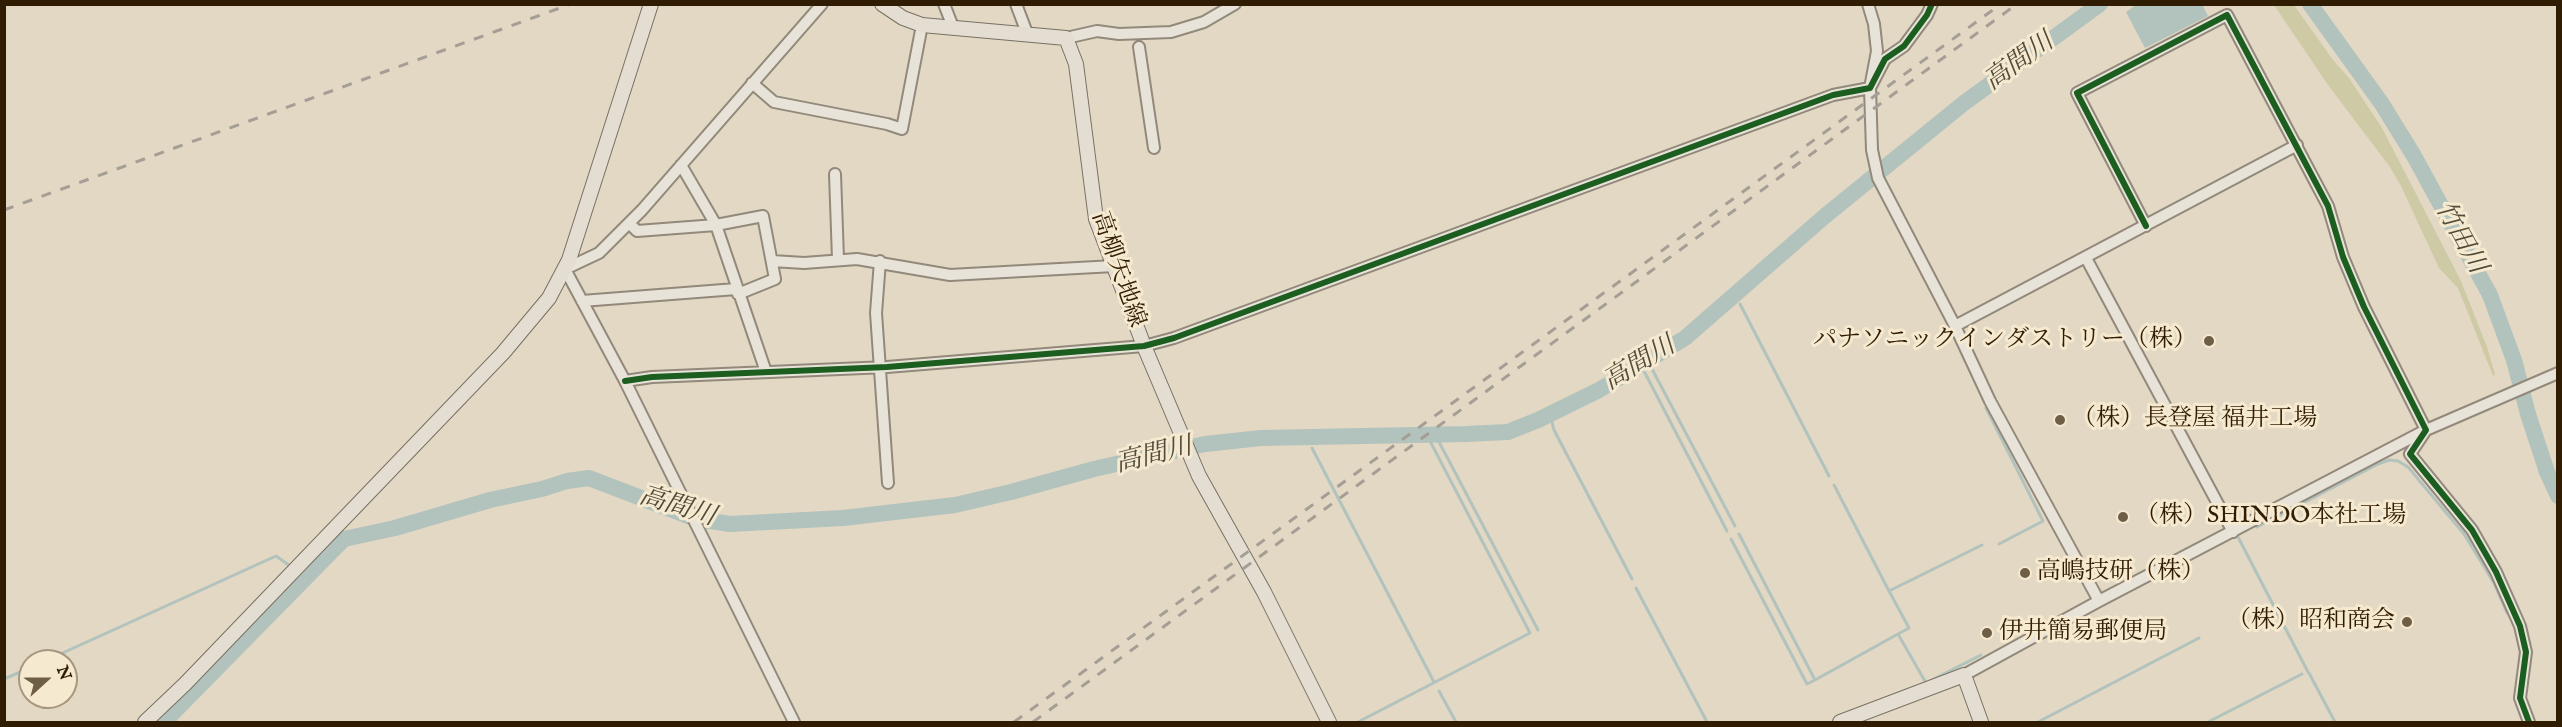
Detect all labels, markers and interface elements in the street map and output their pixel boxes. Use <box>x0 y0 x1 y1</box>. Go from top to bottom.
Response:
water label: 高間川 <box>1979 27 2061 99</box>
water label: 竹田川 <box>2426 196 2492 280</box>
street label: 高柳矢地線 <box>1084 209 1150 331</box>
place label: パナソニックインダストリー（株） <box>1813 327 2197 355</box>
water label: 高間川 <box>1599 332 1681 398</box>
marker: パナソニックインダストリー（株） <box>2202 334 2216 348</box>
place label: （株）長登屋 福井工場 <box>2072 406 2317 434</box>
marker: （株）長登屋 福井工場 <box>2053 413 2067 427</box>
water label: 高間川 <box>1112 432 1196 482</box>
water label: 高間川 <box>635 482 719 534</box>
place label: （株）SHINDO本社工場 <box>2135 503 2406 531</box>
marker: （株）SHINDO本社工場 <box>2116 510 2130 524</box>
place label: 高嶋技研（株） <box>2037 559 2205 587</box>
marker: 高嶋技研（株） <box>2018 566 2032 580</box>
place label: （株）昭和商会 <box>2227 608 2395 636</box>
marker: （株）昭和商会 <box>2400 615 2414 629</box>
place label: 伊井簡易郵便局 <box>1999 619 2167 647</box>
marker: 伊井簡易郵便局 <box>1980 626 1994 640</box>
north arrow <box>18 649 78 709</box>
text: N <box>51 663 75 683</box>

